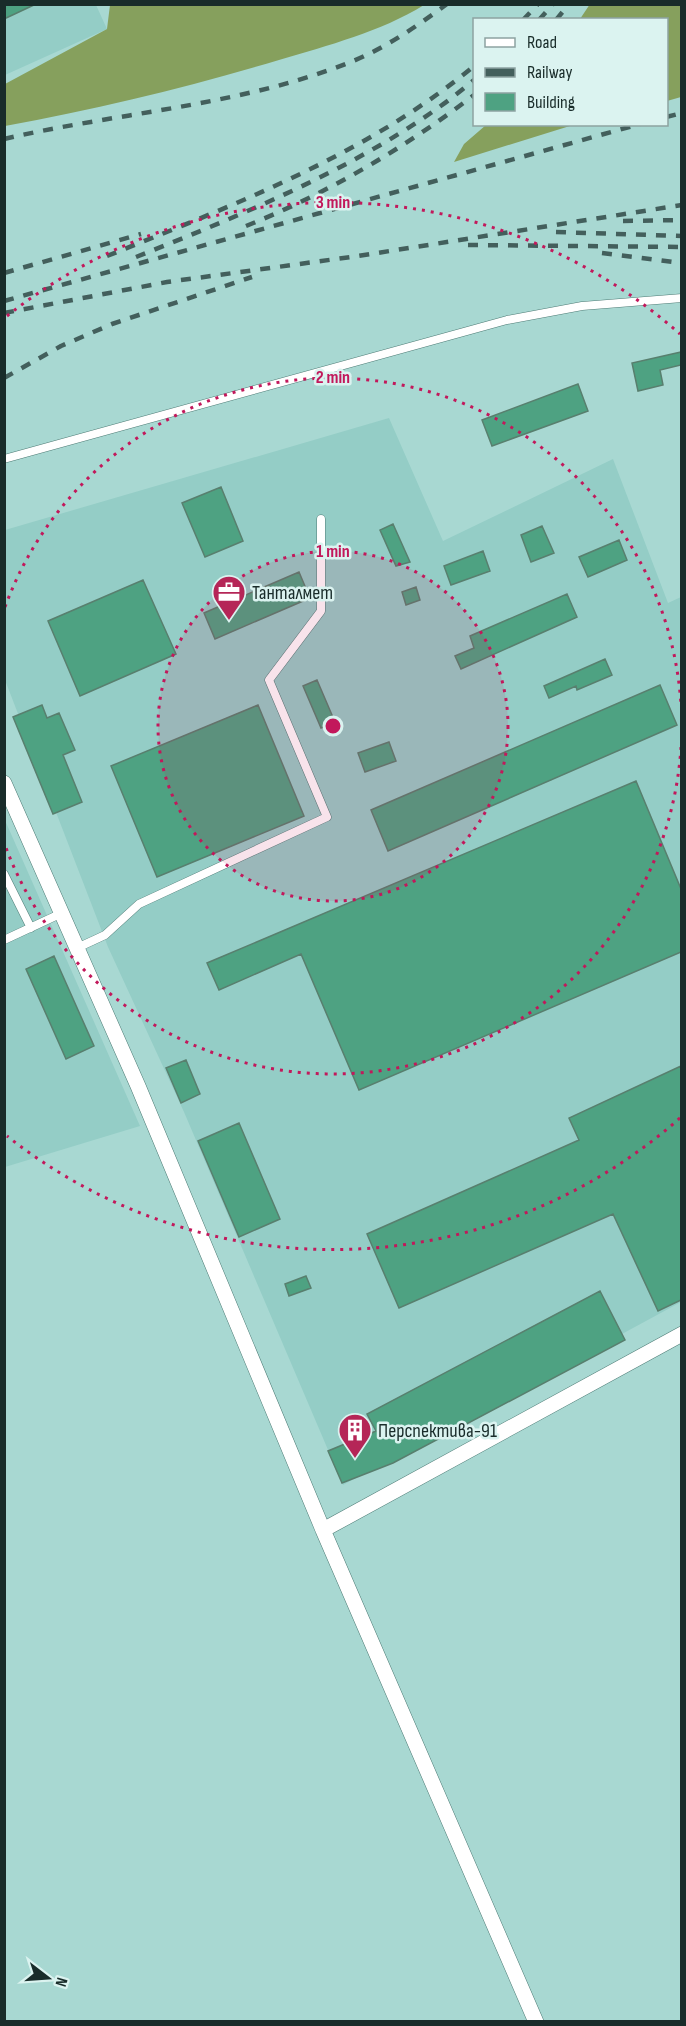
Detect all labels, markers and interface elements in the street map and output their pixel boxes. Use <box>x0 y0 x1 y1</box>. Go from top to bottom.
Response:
legend <box>473 18 668 126</box>
text: Road <box>527 32 557 53</box>
text: Railway <box>527 62 572 83</box>
text: Building <box>527 92 575 113</box>
text: 3 min <box>316 192 350 213</box>
text: 2 min <box>316 367 350 388</box>
text: 1 min <box>316 541 350 562</box>
office icon: Танталмет <box>211 574 247 621</box>
place label: Танталмет <box>252 581 333 605</box>
centre of rings <box>323 716 343 736</box>
building icon: Перспектива-91 <box>337 1412 373 1459</box>
place label: Перспектива-91 <box>378 1419 497 1443</box>
north arrow <box>18 1948 78 2008</box>
text: N <box>51 1975 71 1989</box>

